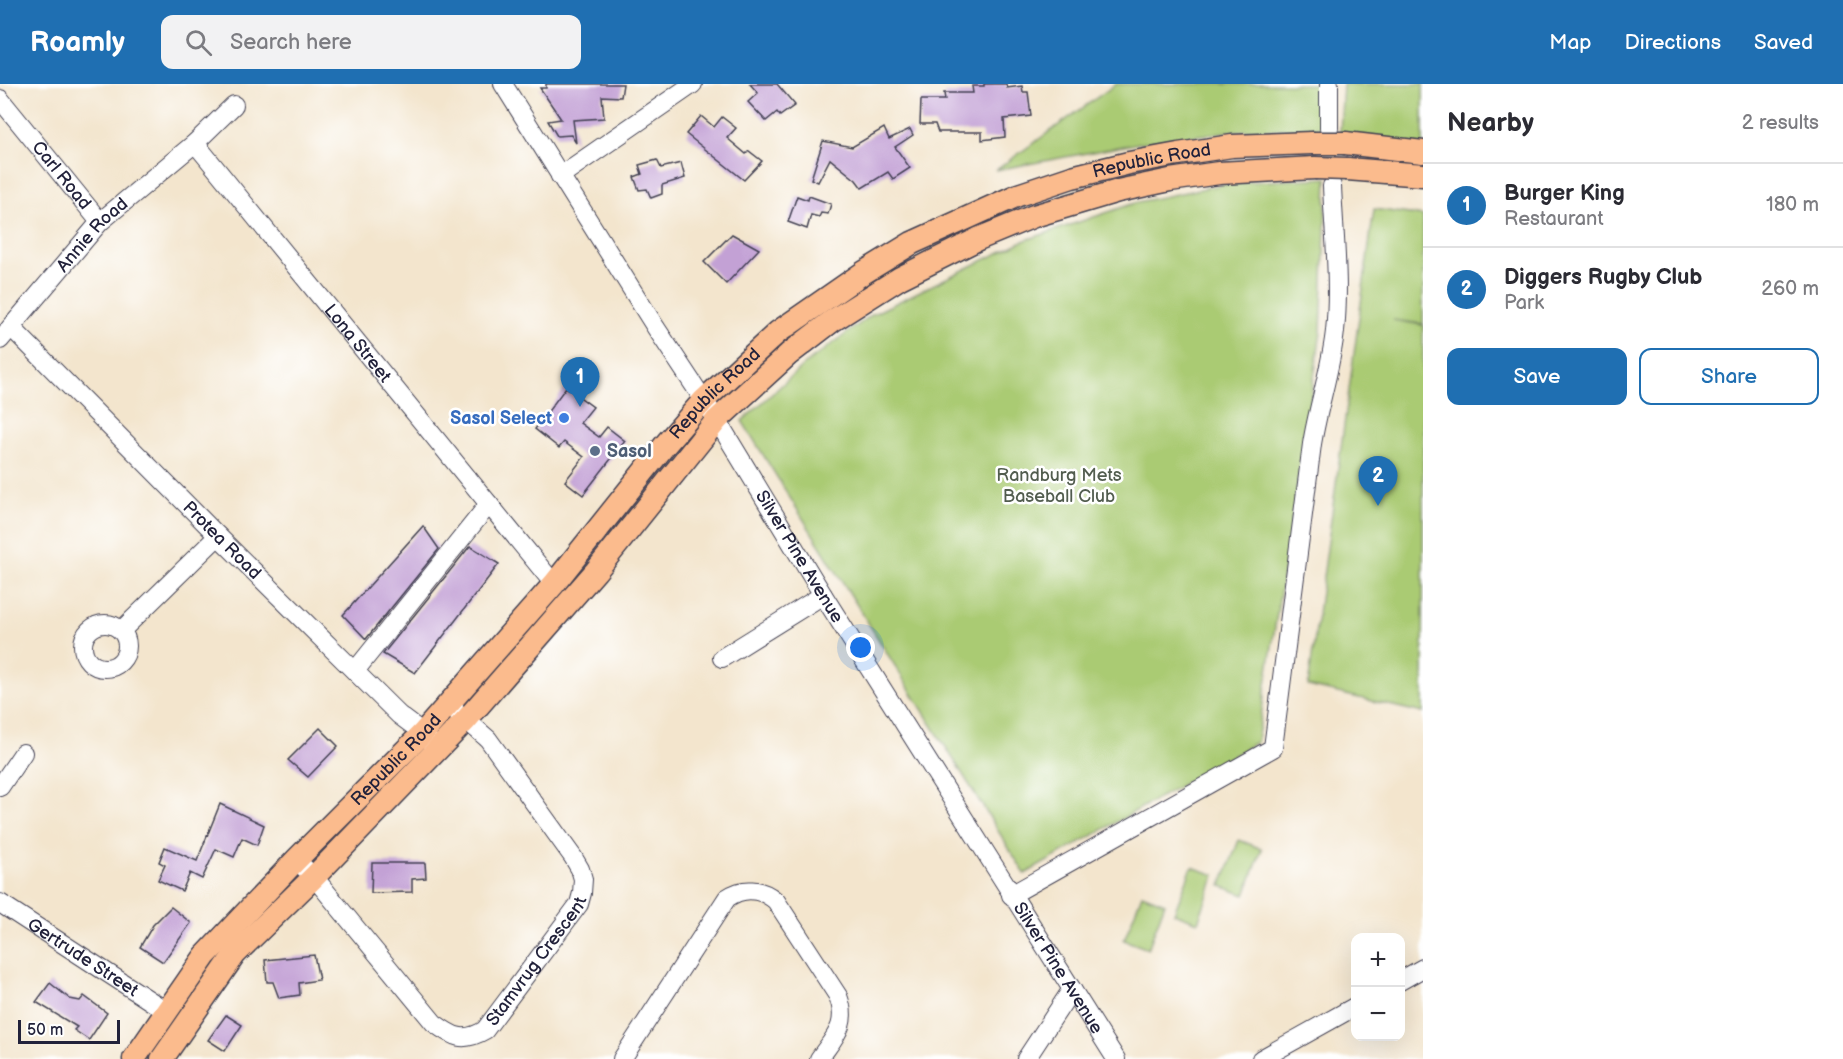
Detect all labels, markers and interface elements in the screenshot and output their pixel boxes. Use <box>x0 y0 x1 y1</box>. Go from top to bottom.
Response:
search box <box>161 15 581 69</box>
text: Roamly <box>30 26 125 59</box>
icon: search <box>182 26 215 59</box>
text: Search here <box>230 29 352 56</box>
text: Map <box>1549 30 1592 55</box>
text: Directions <box>1625 30 1721 55</box>
text: Saved <box>1754 30 1813 55</box>
text: Nearby <box>1447 108 1534 139</box>
text: 2 results <box>1742 111 1819 135</box>
street label: Carl Road <box>28 137 96 213</box>
street label: Republic Road <box>1090 139 1212 182</box>
text: Burger King <box>1504 180 1625 207</box>
street label: Annie Road <box>52 193 132 276</box>
text: 1 <box>1462 193 1471 217</box>
text: 180 m <box>1766 193 1819 217</box>
text: Restaurant <box>1504 207 1604 231</box>
text: Diggers Rugby Club <box>1504 264 1702 291</box>
text: 2 <box>1461 277 1472 301</box>
text: 260 m <box>1761 277 1819 301</box>
text: Park <box>1504 291 1544 315</box>
street label: Lona Street <box>320 300 396 387</box>
street label: Republic Road <box>665 343 764 443</box>
button: Save <box>1447 348 1627 405</box>
button: Share <box>1639 348 1819 405</box>
pin: 1 <box>560 358 600 407</box>
place label: Sasol Select <box>450 408 552 429</box>
marker: Sasol Select <box>557 411 571 425</box>
place label: Sasol <box>607 441 652 462</box>
marker: Sasol <box>588 444 602 458</box>
pin: 2 <box>1358 456 1398 506</box>
park label: Randburg Mets Baseball Club <box>996 465 1122 507</box>
street label: Silver Pine Avenue <box>752 486 848 627</box>
street label: Protea Road <box>179 497 266 583</box>
your location <box>846 633 875 662</box>
street label: Republic Road <box>346 709 445 810</box>
street label: Stamvrug Crescent <box>481 894 591 1030</box>
street label: Silver Pine Avenue <box>1009 898 1108 1038</box>
street label: Gertrude Street <box>24 913 143 1001</box>
map controls <box>1351 933 1405 1041</box>
button: + <box>1351 933 1405 987</box>
button: − <box>1351 987 1405 1041</box>
scale bar <box>18 1017 120 1044</box>
text: 50 m <box>27 1021 63 1040</box>

